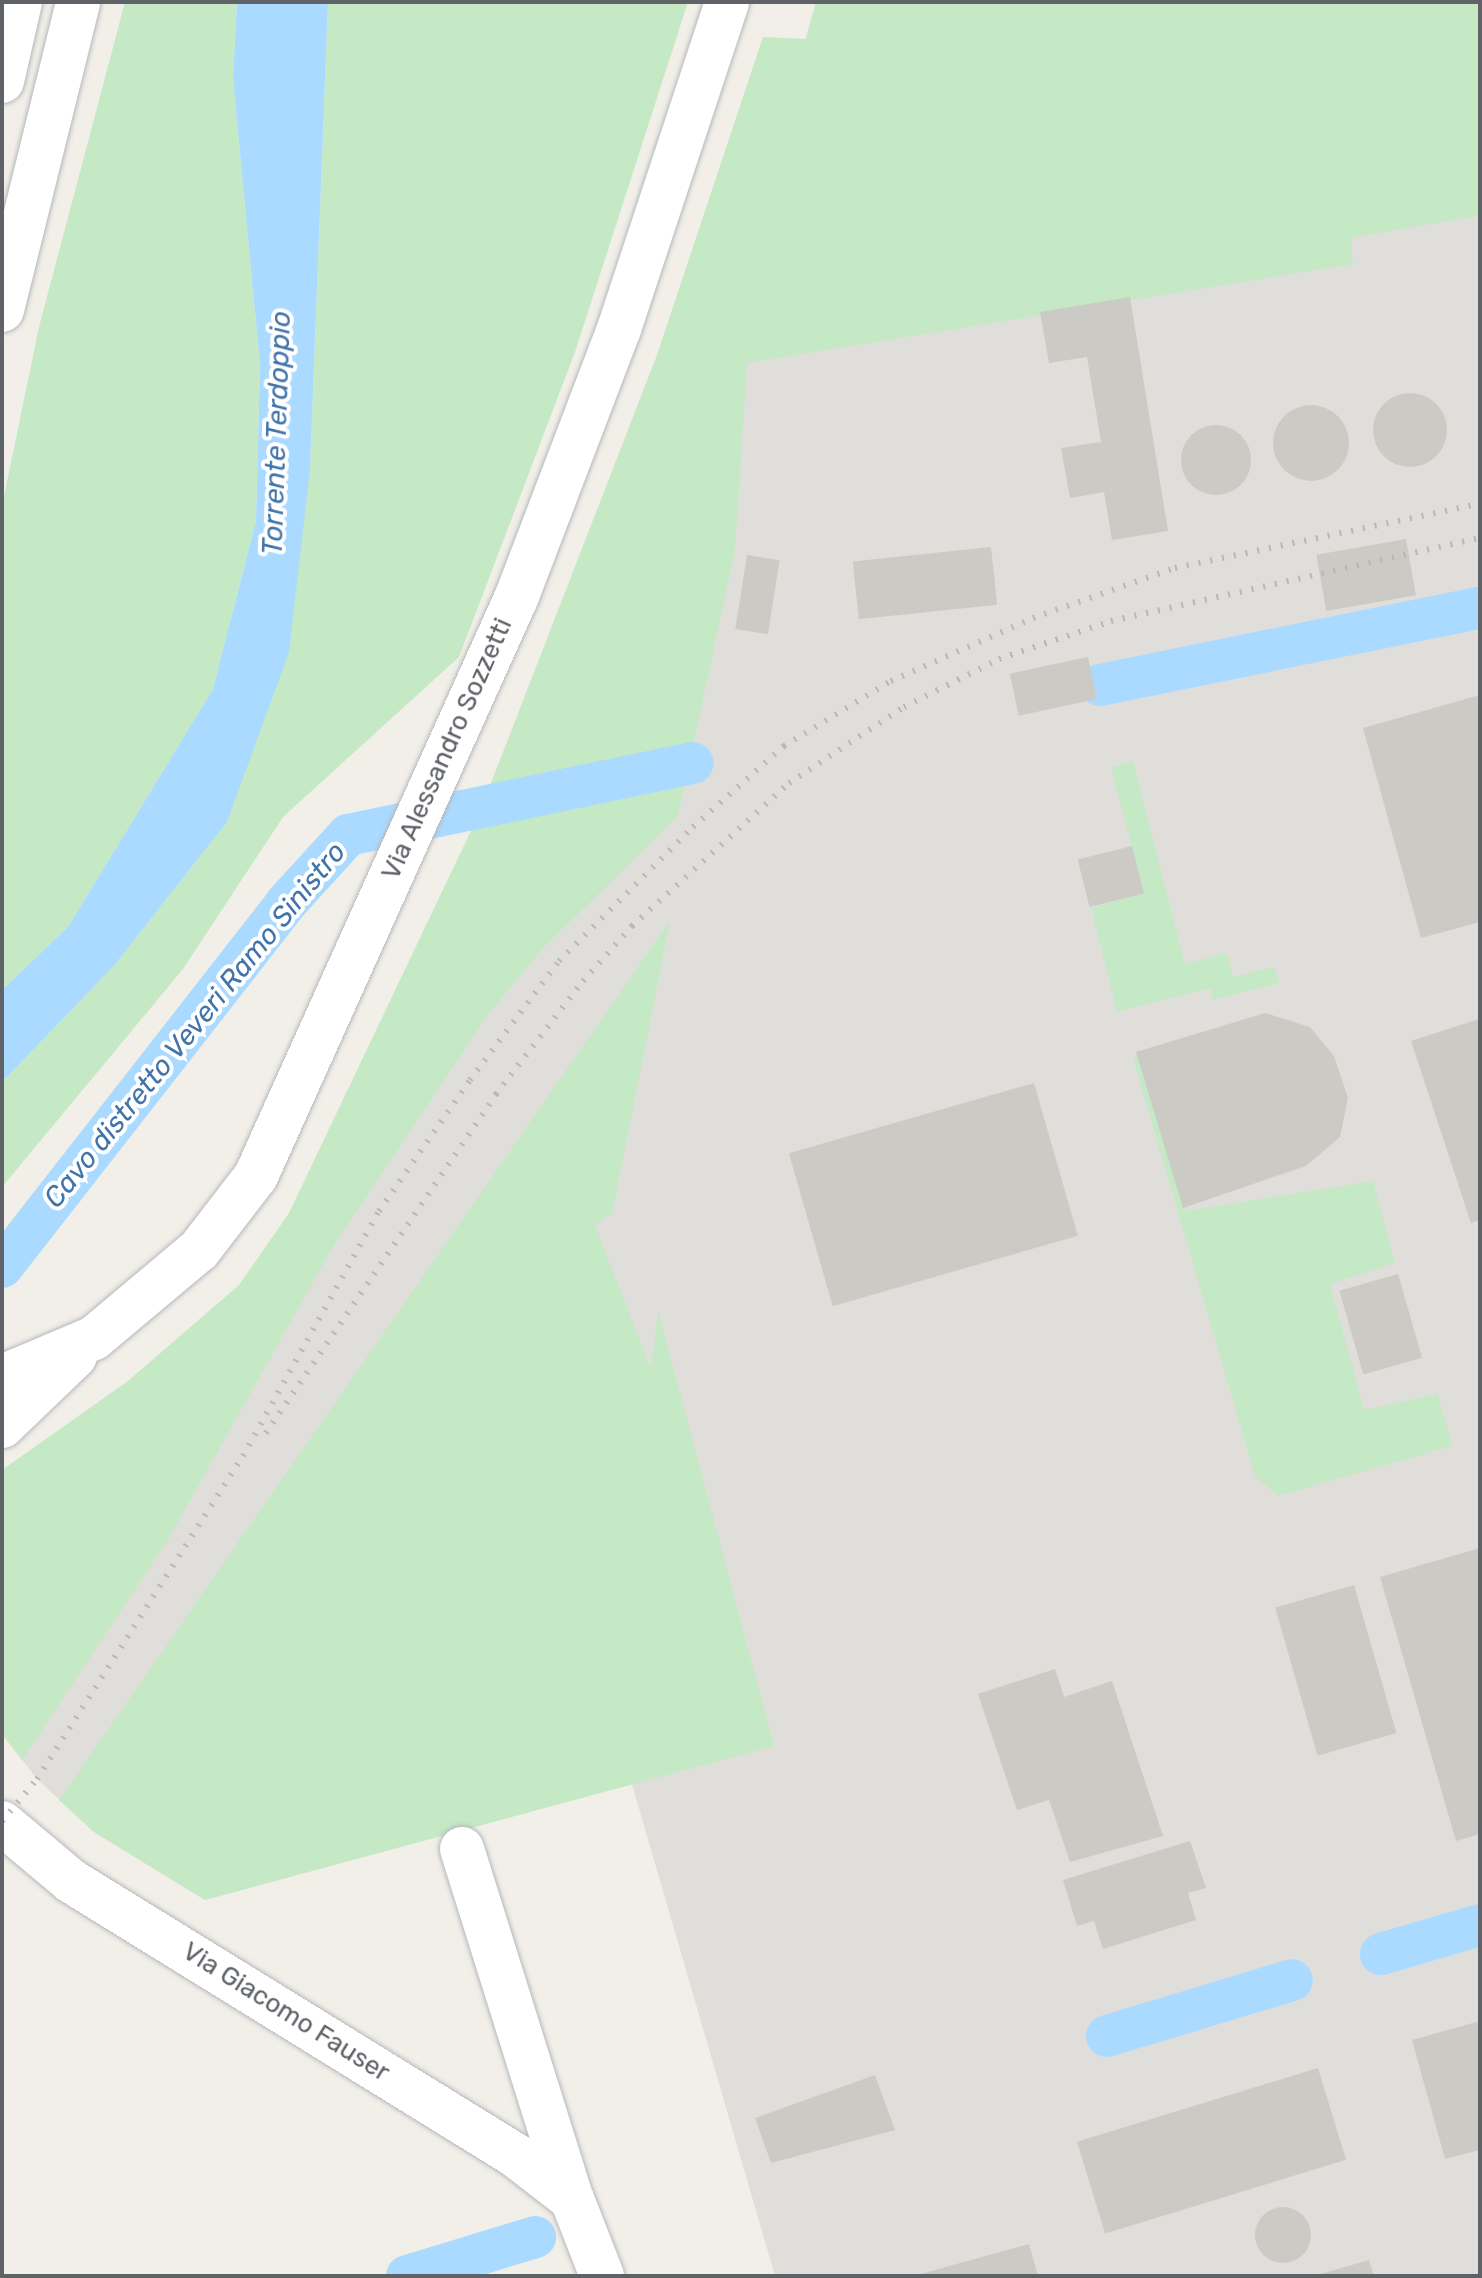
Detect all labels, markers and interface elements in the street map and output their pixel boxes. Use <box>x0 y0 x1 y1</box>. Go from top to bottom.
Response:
water label: Torrente Terdoppio <box>256 310 298 556</box>
street label: Via Alessandro Sozzetti <box>375 613 519 885</box>
water label: Cavo distretto Veveri Ramo Sinistro <box>37 835 353 1215</box>
street label: Via Giacomo Fauser <box>177 1936 395 2088</box>

